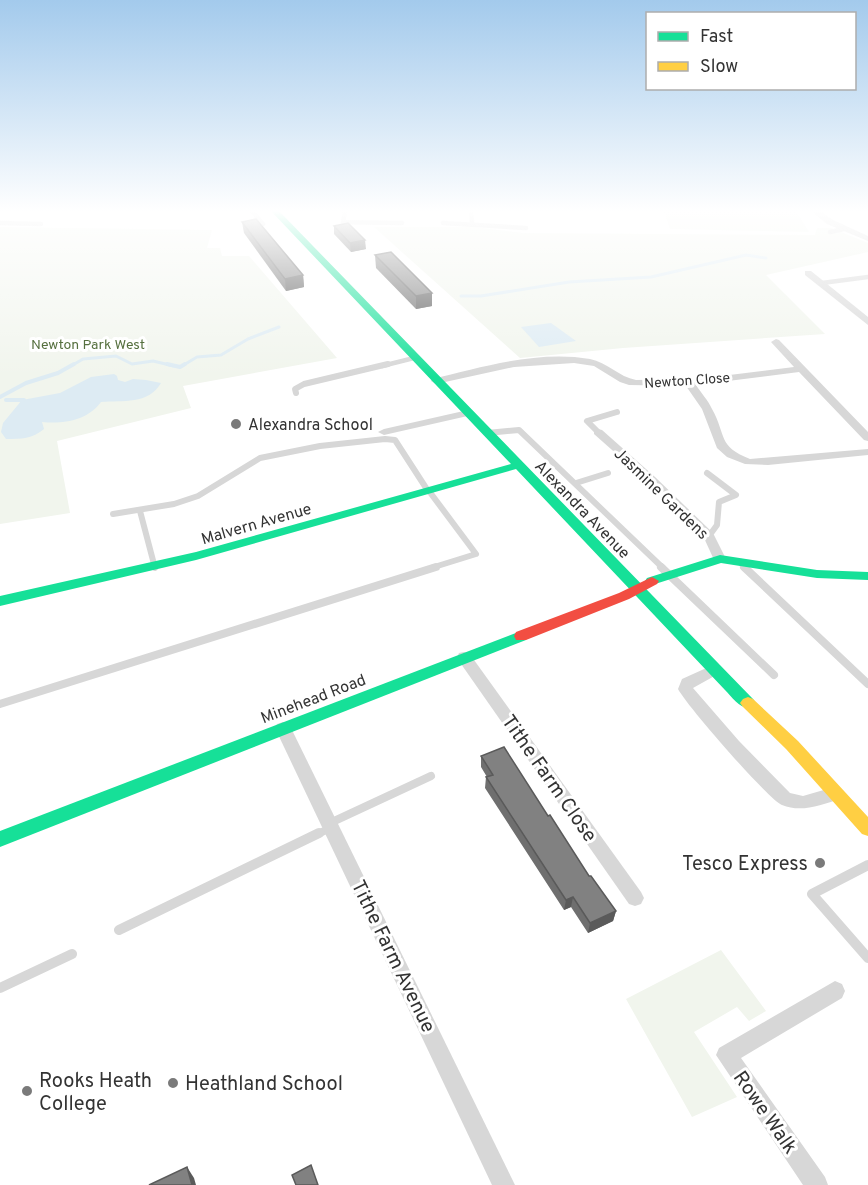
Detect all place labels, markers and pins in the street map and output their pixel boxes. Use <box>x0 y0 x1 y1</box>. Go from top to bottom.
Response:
place label: Alexandra School <box>248 416 373 436</box>
marker: Alexandra School <box>229 417 243 431</box>
place label: Tesco Express <box>682 852 808 878</box>
marker: Tesco Express <box>813 856 827 870</box>
place label: Rooks Heath College <box>39 1069 152 1118</box>
place label: Heathland School <box>185 1072 343 1098</box>
marker: Heathland School <box>166 1076 180 1090</box>
marker: Rooks Heath College <box>20 1084 34 1098</box>

